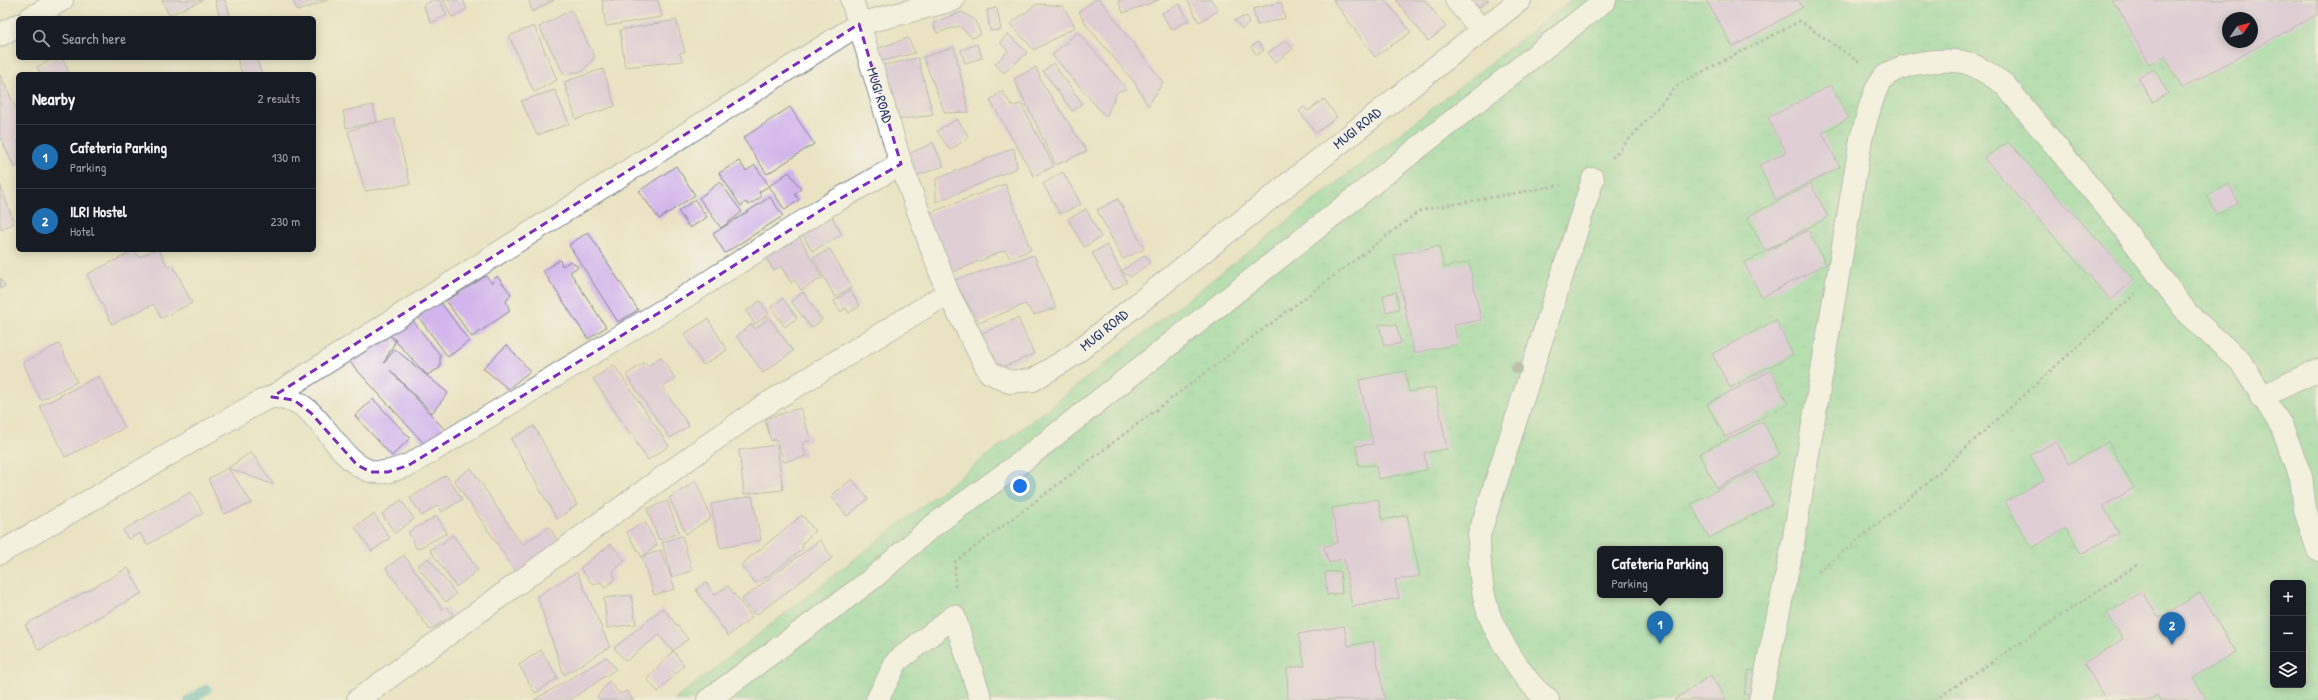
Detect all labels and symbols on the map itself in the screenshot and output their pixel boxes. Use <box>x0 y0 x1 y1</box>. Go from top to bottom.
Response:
north arrow <box>2222 12 2258 48</box>
street label: MUGI ROAD <box>863 65 898 125</box>
street label: MUGI ROAD <box>1329 102 1385 153</box>
street label: MUGI ROAD <box>1076 304 1132 355</box>
your location <box>1010 476 1030 496</box>
pin: 1 <box>1647 611 1673 644</box>
pin: 2 <box>2159 612 2185 645</box>

